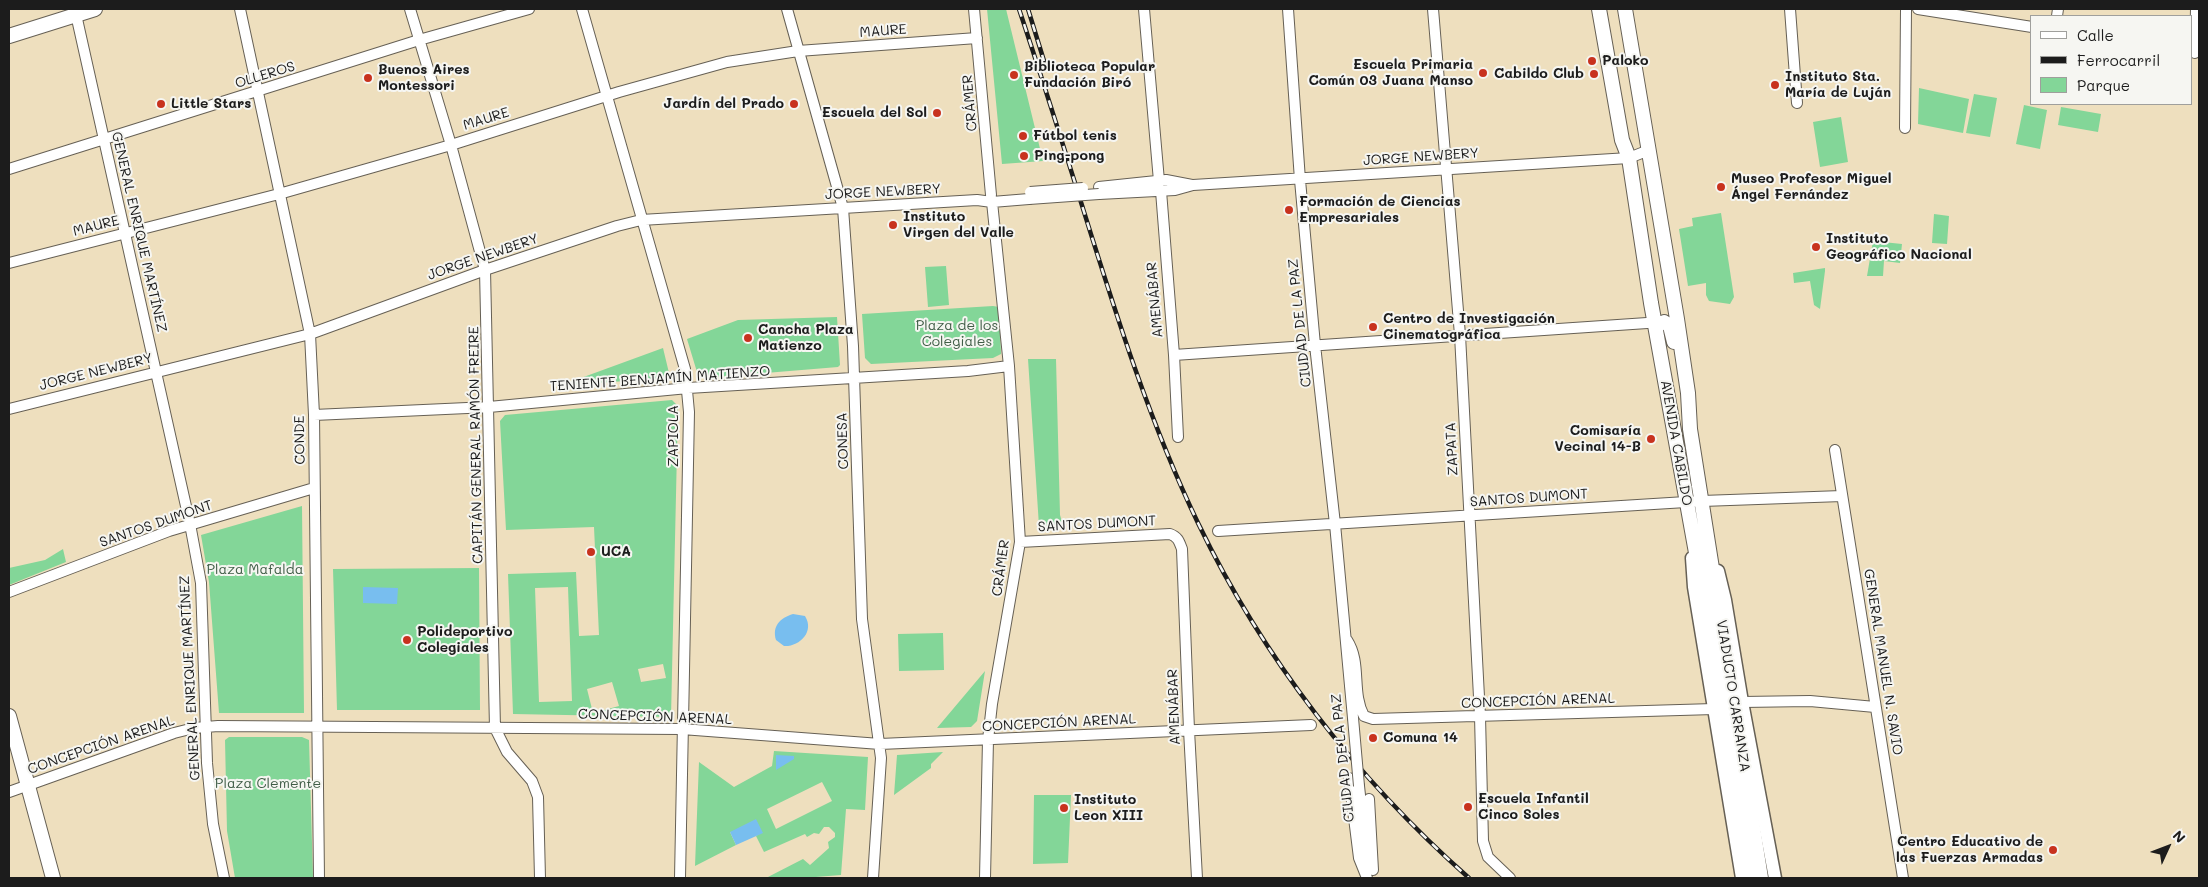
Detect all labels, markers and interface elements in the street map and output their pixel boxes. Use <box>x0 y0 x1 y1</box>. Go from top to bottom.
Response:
legend <box>2030 15 2193 105</box>
street label: MAURE <box>859 21 907 41</box>
text: Calle <box>2077 25 2114 45</box>
text: Ferrocarril <box>2077 50 2160 70</box>
place label: Paloko <box>1602 53 1648 69</box>
marker: Paloko <box>1586 55 1598 67</box>
place label: Escuela Primaria Común 03 Juana Manso <box>1308 57 1473 90</box>
street label: OLLEROS <box>233 58 297 92</box>
place label: Biblioteca Popular Fundación Biró <box>1024 59 1155 92</box>
place label: Buenos Aires Montessori <box>378 62 470 94</box>
place label: Cabildo Club <box>1494 66 1584 82</box>
marker: Escuela Primaria Común 03 Juana Manso <box>1477 67 1489 79</box>
marker: Cabildo Club <box>1588 68 1600 80</box>
marker: Biblioteca Popular Fundación Biró <box>1008 69 1020 81</box>
place label: Instituto Sta. María de Luján <box>1785 69 1891 102</box>
marker: Buenos Aires Montessori <box>362 72 374 84</box>
street label: CRÁMER <box>959 74 981 132</box>
text: Parque <box>2077 75 2130 95</box>
marker: Instituto Sta. María de Luján <box>1769 79 1781 91</box>
place label: Little Stars <box>171 96 251 112</box>
place label: Jardín del Prado <box>663 96 784 112</box>
marker: Little Stars <box>155 98 167 110</box>
marker: Jardín del Prado <box>788 98 800 110</box>
street label: MAURE <box>461 104 511 134</box>
place label: Escuela del Sol <box>822 105 927 121</box>
marker: Escuela del Sol <box>931 107 943 119</box>
place label: Fútbol tenis <box>1033 128 1117 144</box>
street label: GENERAL ENRIQUE MARTÍNEZ <box>108 130 170 334</box>
marker: Fútbol tenis <box>1017 130 1029 142</box>
street label: JORGE NEWBERY <box>1362 145 1480 169</box>
place label: Ping-pong <box>1034 148 1104 164</box>
marker: Ping-pong <box>1018 150 1030 162</box>
place label: Museo Profesor Miguel Ángel Fernández <box>1731 171 1891 203</box>
street label: JORGE NEWBERY <box>825 181 941 203</box>
marker: Museo Profesor Miguel Ángel Fernández <box>1715 181 1727 193</box>
place label: Formación de Ciencias Empresariales <box>1299 194 1461 226</box>
marker: Formación de Ciencias Empresariales <box>1283 204 1295 216</box>
place label: Instituto Virgen del Valle <box>903 209 1014 242</box>
street label: MAURE <box>71 212 121 240</box>
marker: Instituto Virgen del Valle <box>887 219 899 231</box>
street label: JORGE NEWBERY <box>425 230 541 284</box>
place label: Instituto Geográfico Nacional <box>1826 231 1972 264</box>
marker: Instituto Geográfico Nacional <box>1810 241 1822 253</box>
street label: CIUDAD DE LA PAZ <box>1285 258 1315 388</box>
street label: AMENÁBAR <box>1143 261 1167 339</box>
place label: Centro de Investigación Cinematográfica <box>1383 311 1555 344</box>
park label: Plaza de los Colegiales <box>916 318 998 351</box>
marker: Centro de Investigación Cinematográfica <box>1367 321 1379 333</box>
place label: Cancha Plaza Matienzo <box>758 322 854 354</box>
street label: CAPITÁN GENERAL RAMÓN FREIRE <box>466 326 486 564</box>
marker: Cancha Plaza Matienzo <box>742 332 754 344</box>
street label: JORGE NEWBERY <box>38 350 154 394</box>
street label: TENIENTE BENJAMÍN MATIENZO <box>549 363 771 395</box>
street label: AVENIDA CABILDO <box>1657 379 1695 507</box>
street label: ZAPIOLA <box>666 405 682 467</box>
street label: CONESA <box>834 412 852 470</box>
street label: CONDE <box>291 415 309 465</box>
street label: ZAPATA <box>1442 422 1462 476</box>
place label: Comisaría Vecinal 14-B <box>1554 423 1641 456</box>
marker: Comisaría Vecinal 14-B <box>1645 433 1657 445</box>
street label: SANTOS DUMONT <box>1469 485 1589 511</box>
street label: SANTOS DUMONT <box>97 497 215 551</box>
street label: SANTOS DUMONT <box>1037 513 1157 535</box>
street label: CRÁMER <box>989 539 1013 597</box>
place label: UCA <box>601 544 631 560</box>
marker: UCA <box>585 546 597 558</box>
park label: Plaza Mafalda <box>207 562 303 578</box>
street label: GENERAL MANUEL N. SAVIO <box>1860 568 1906 756</box>
street label: GENERAL ENRIQUE MARTÍNEZ <box>176 575 204 781</box>
street label: VIADUCTO CARRANZA <box>1713 619 1753 773</box>
place label: Polideportivo Colegiales <box>417 624 512 656</box>
marker: Polideportivo Colegiales <box>401 634 413 646</box>
street label: AMENÁBAR <box>1164 669 1184 745</box>
street label: CONCEPCIÓN ARENAL <box>1461 690 1615 712</box>
street label: CIUDAD DE LA PAZ <box>1328 693 1358 823</box>
street label: CONCEPCIÓN ARENAL <box>578 706 732 728</box>
street label: CONCEPCIÓN ARENAL <box>982 711 1136 735</box>
street label: CONCEPCIÓN ARENAL <box>25 712 177 778</box>
place label: Comuna 14 <box>1383 730 1458 746</box>
marker: Comuna 14 <box>1367 732 1379 744</box>
park label: Plaza Clemente <box>215 776 321 792</box>
place label: Escuela Infantil Cinco Soles <box>1478 791 1589 824</box>
place label: Instituto Leon XIII <box>1074 792 1143 824</box>
marker: Escuela Infantil Cinco Soles <box>1462 801 1474 813</box>
marker: Instituto Leon XIII <box>1058 802 1070 814</box>
north arrow <box>2143 822 2193 872</box>
text: N <box>2169 826 2190 847</box>
place label: Centro Educativo de las Fuerzas Armadas <box>1896 834 2043 866</box>
marker: Centro Educativo de las Fuerzas Armadas <box>2047 844 2059 856</box>

